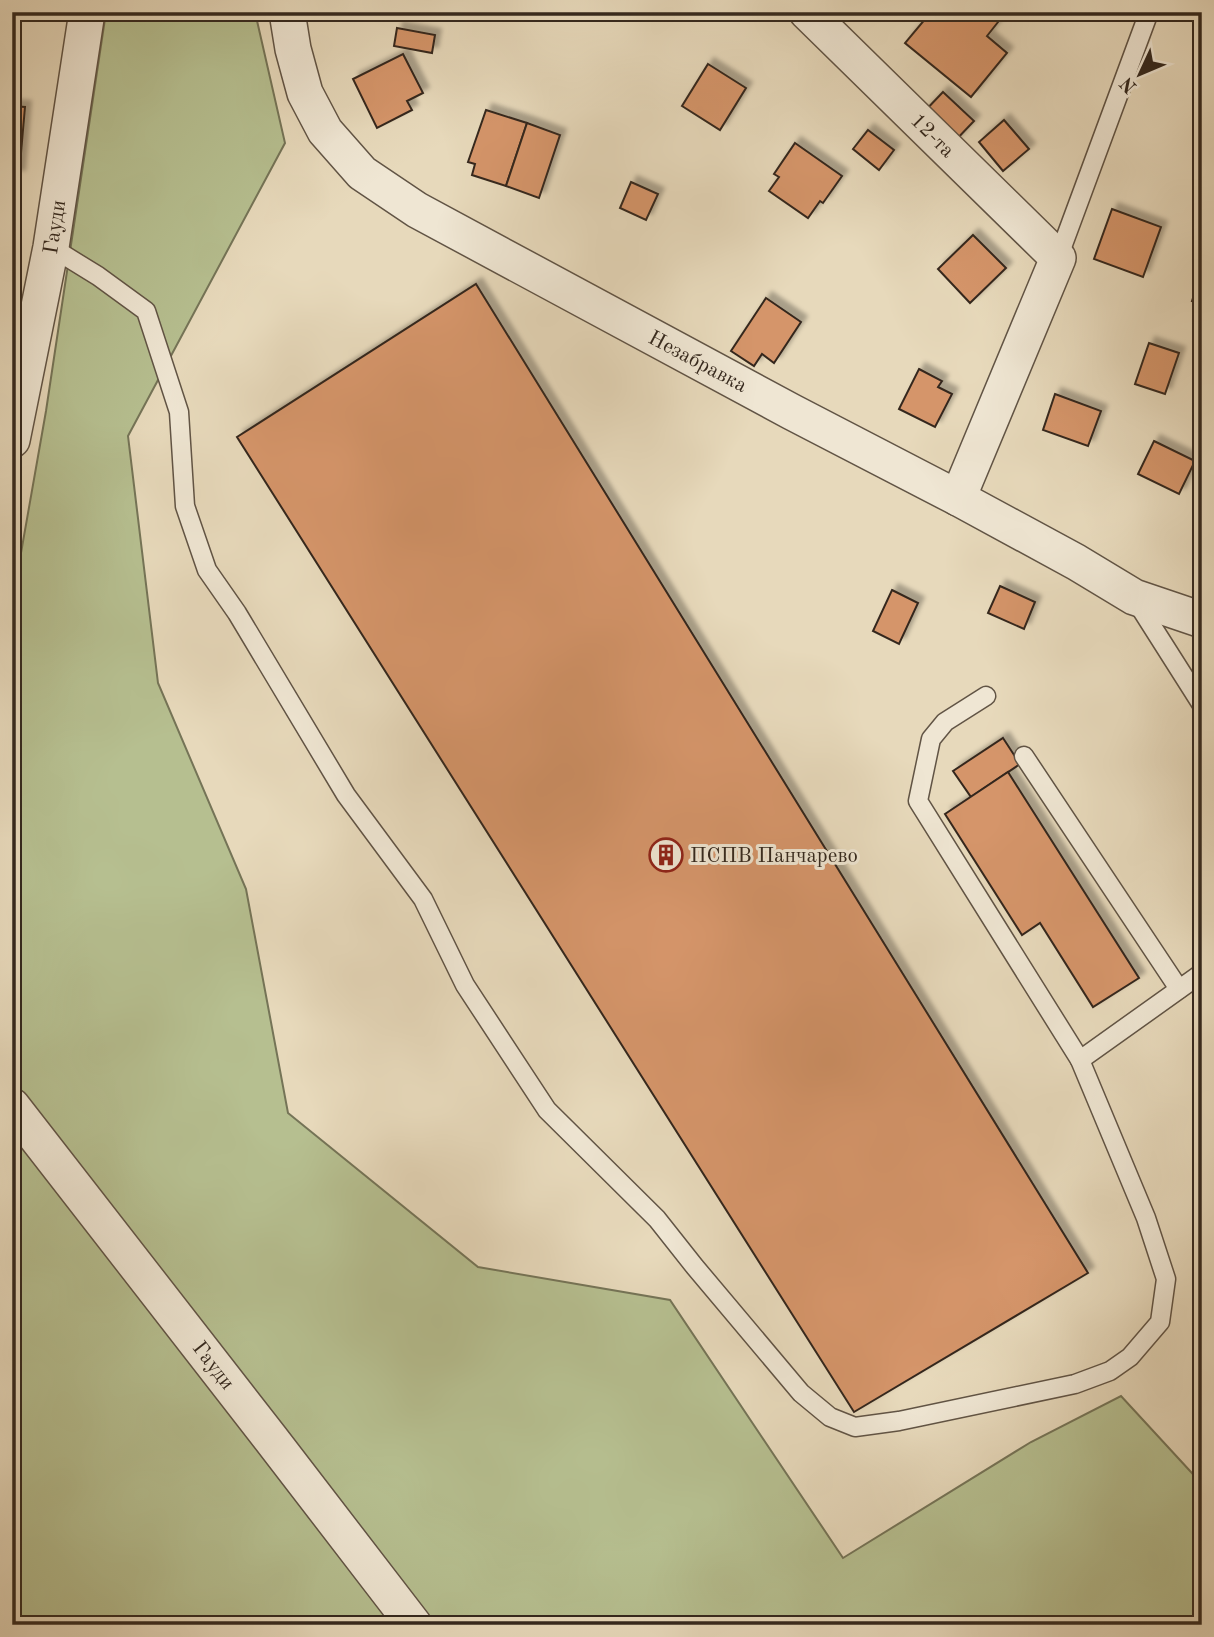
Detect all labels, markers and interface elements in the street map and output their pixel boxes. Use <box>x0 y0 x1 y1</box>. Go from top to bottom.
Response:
north arrow <box>1106 38 1176 108</box>
text: N <box>1117 72 1141 96</box>
street label: 12-та <box>906 110 958 162</box>
street label: Гауди <box>41 199 70 256</box>
street label: Незабравка <box>645 328 750 397</box>
building icon: ПСПВ Панчарево <box>647 836 685 874</box>
place label: ПСПВ Панчарево <box>690 846 858 867</box>
street label: Гауди <box>188 1338 238 1394</box>

